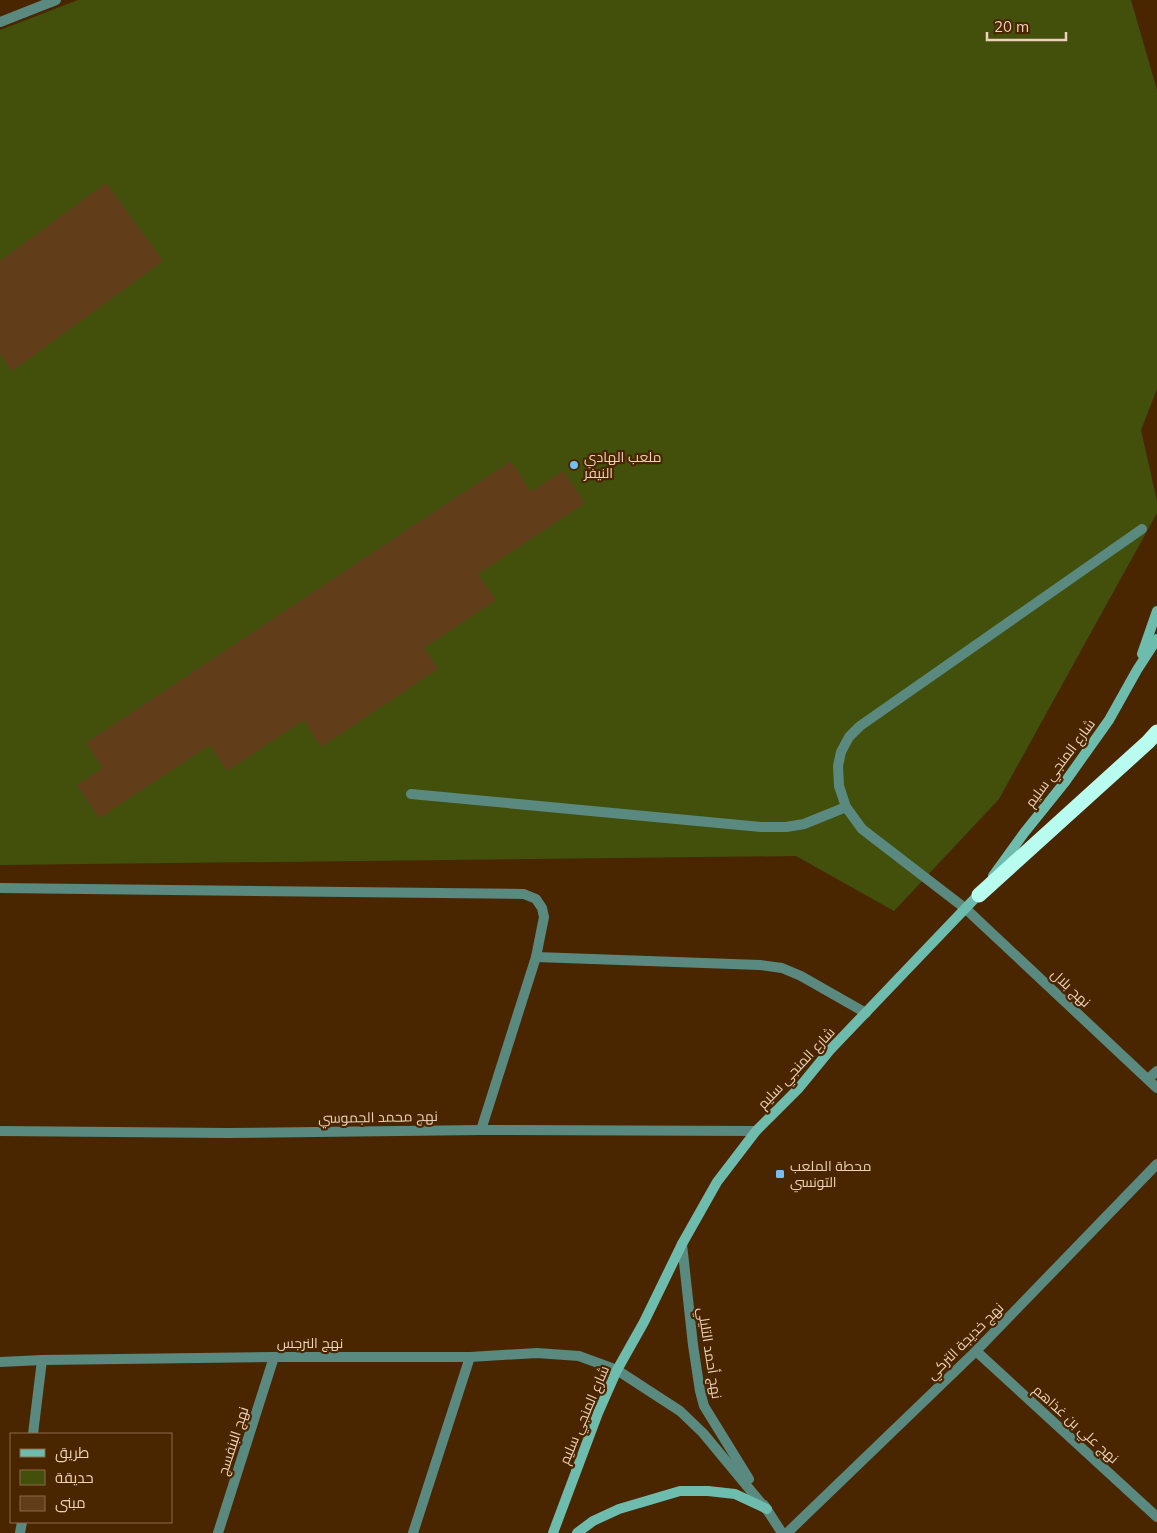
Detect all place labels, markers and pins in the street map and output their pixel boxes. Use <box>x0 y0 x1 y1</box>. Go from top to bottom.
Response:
place label: ملعب الهادي النيفر <box>583 448 662 482</box>
marker: ملعب الهادي النيفر <box>568 459 580 471</box>
place label: محطة الملعب التونسي <box>790 1157 871 1193</box>
marker: محطة الملعب التونسي <box>774 1168 786 1180</box>

